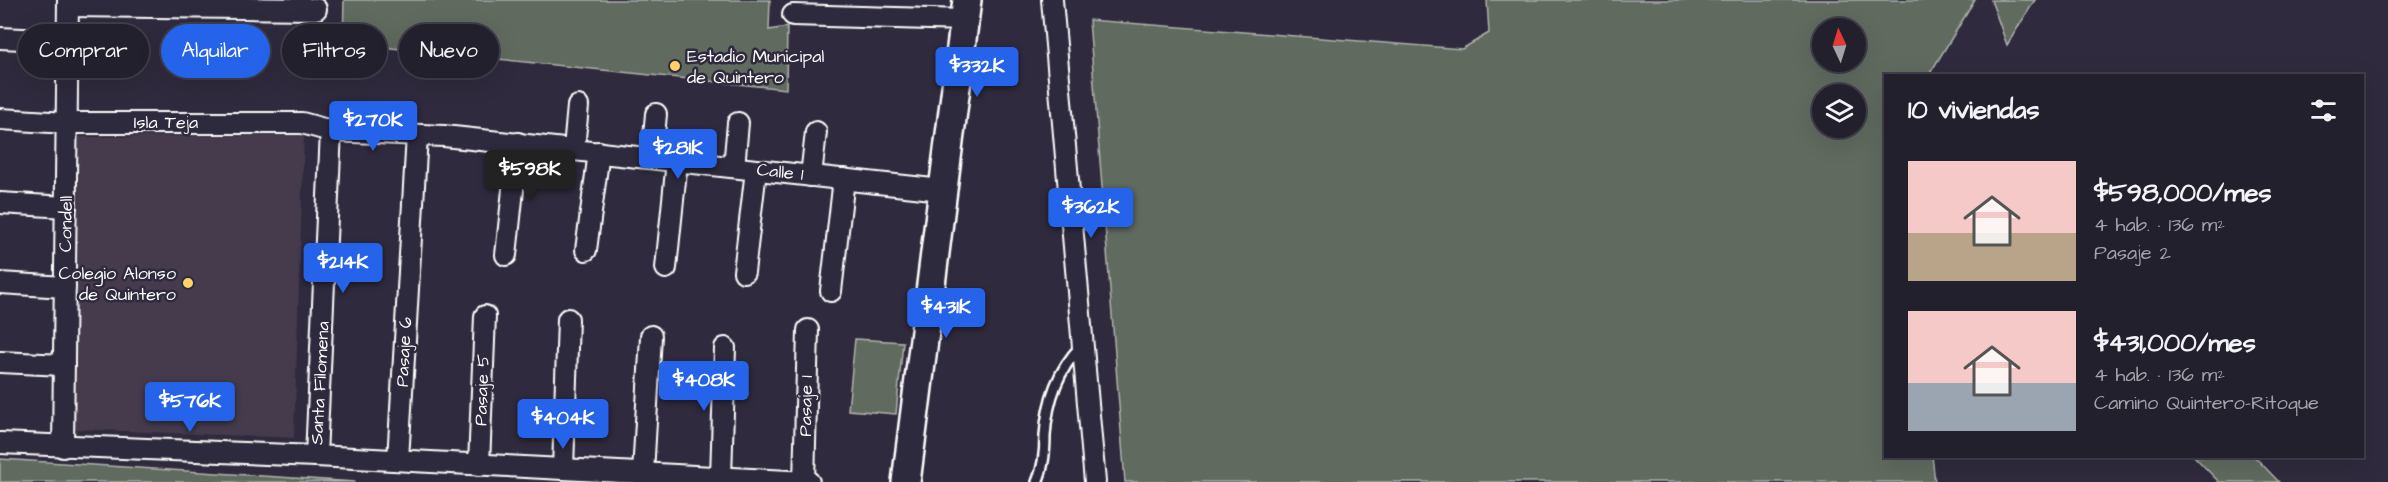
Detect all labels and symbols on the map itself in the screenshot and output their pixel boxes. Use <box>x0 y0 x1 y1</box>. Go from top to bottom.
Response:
north arrow <box>1812 18 1866 72</box>
place label: Estadio Municipal de Quintero <box>687 44 824 90</box>
pin: $332K <box>935 47 1019 98</box>
marker: Estadio Municipal de Quintero <box>668 59 682 73</box>
pin: $270K <box>331 101 415 152</box>
street label: Isla Teja <box>134 110 198 135</box>
pin: $281K <box>636 129 720 180</box>
pin: $598K <box>488 150 572 201</box>
street label: Calle 1 <box>755 157 805 187</box>
pin: $362K <box>1049 188 1133 239</box>
street label: Condell <box>53 195 79 252</box>
pin: $214K <box>301 243 385 294</box>
place label: Colegio Alonso de Quintero <box>59 261 176 307</box>
marker: Colegio Alonso de Quintero <box>181 276 195 290</box>
pin: $431K <box>904 288 988 339</box>
street label: Pasaje 6 <box>390 316 418 388</box>
street label: Santa Filomena <box>304 321 336 445</box>
street label: Pasaje 5 <box>468 353 496 426</box>
pin: $408K <box>662 361 746 412</box>
street label: Pasaje 1 <box>793 375 819 437</box>
pin: $576K <box>148 382 232 433</box>
pin: $404K <box>521 399 605 450</box>

